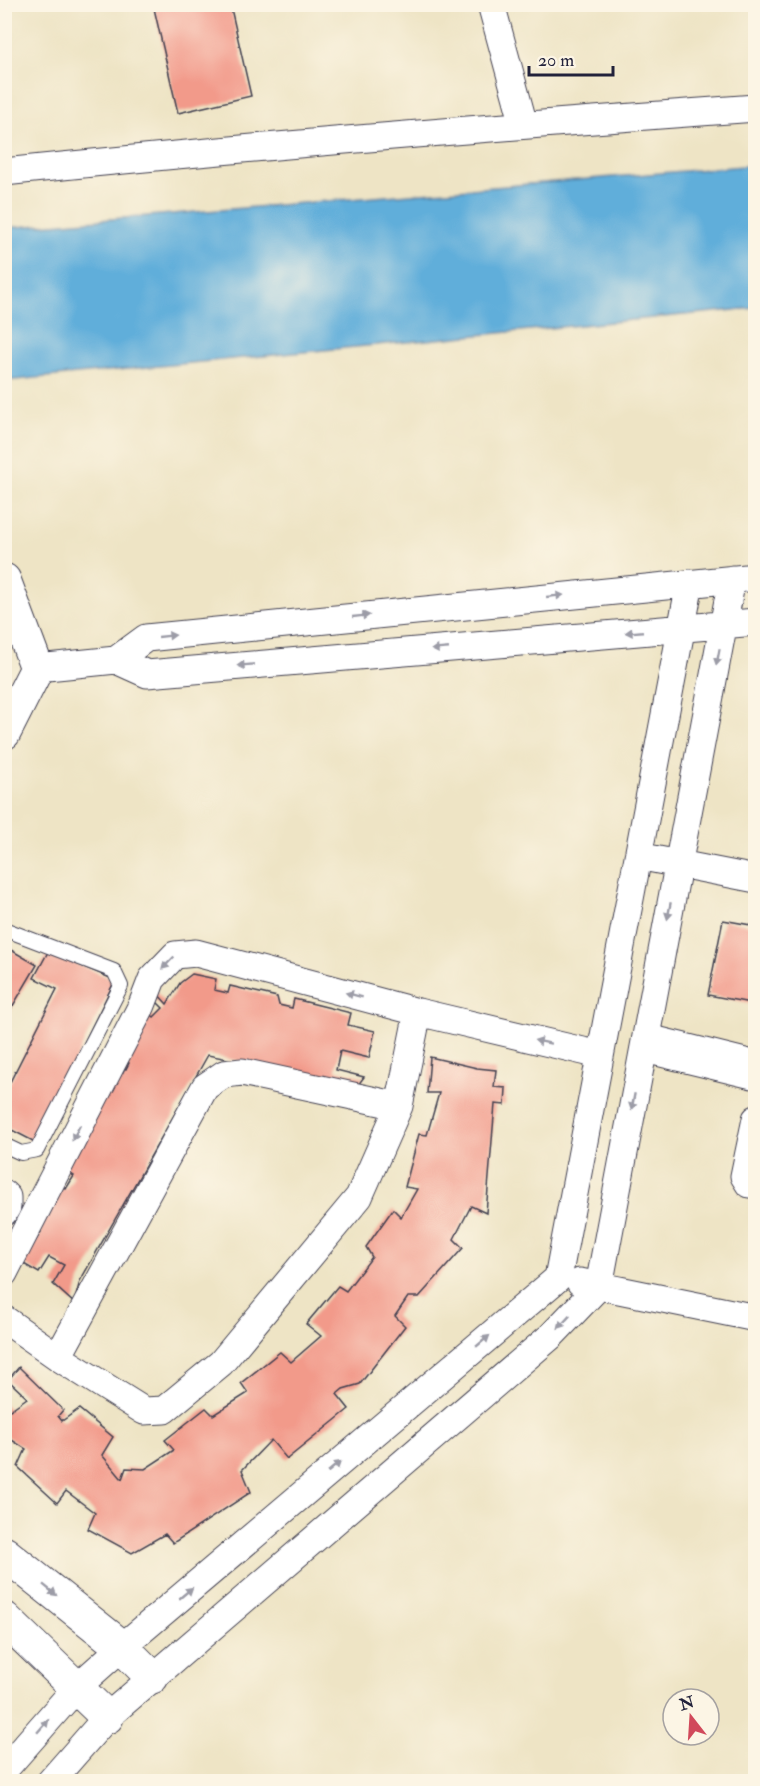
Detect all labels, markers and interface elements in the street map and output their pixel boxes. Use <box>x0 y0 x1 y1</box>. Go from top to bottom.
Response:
scale bar <box>529 39 613 77</box>
text: 20 m <box>538 49 574 72</box>
one-way arrow <box>545 592 564 601</box>
one-way arrow <box>351 611 370 621</box>
one-way arrow <box>625 627 644 637</box>
one-way arrow <box>157 631 176 641</box>
one-way arrow <box>431 644 450 654</box>
one-way arrow <box>713 648 722 667</box>
one-way arrow <box>236 660 255 670</box>
one-way arrow <box>664 901 673 920</box>
one-way arrow <box>161 955 175 970</box>
one-way arrow <box>345 990 363 999</box>
one-way arrow <box>534 1037 553 1046</box>
one-way arrow <box>628 1093 637 1112</box>
one-way arrow <box>71 1125 81 1142</box>
one-way arrow <box>557 1315 571 1330</box>
one-way arrow <box>475 1335 491 1348</box>
one-way arrow <box>326 1461 342 1474</box>
one-way arrow <box>42 1583 58 1596</box>
one-way arrow <box>178 1587 194 1600</box>
north arrow <box>661 1687 721 1747</box>
text: N <box>676 1692 697 1716</box>
one-way arrow <box>36 1719 49 1734</box>

